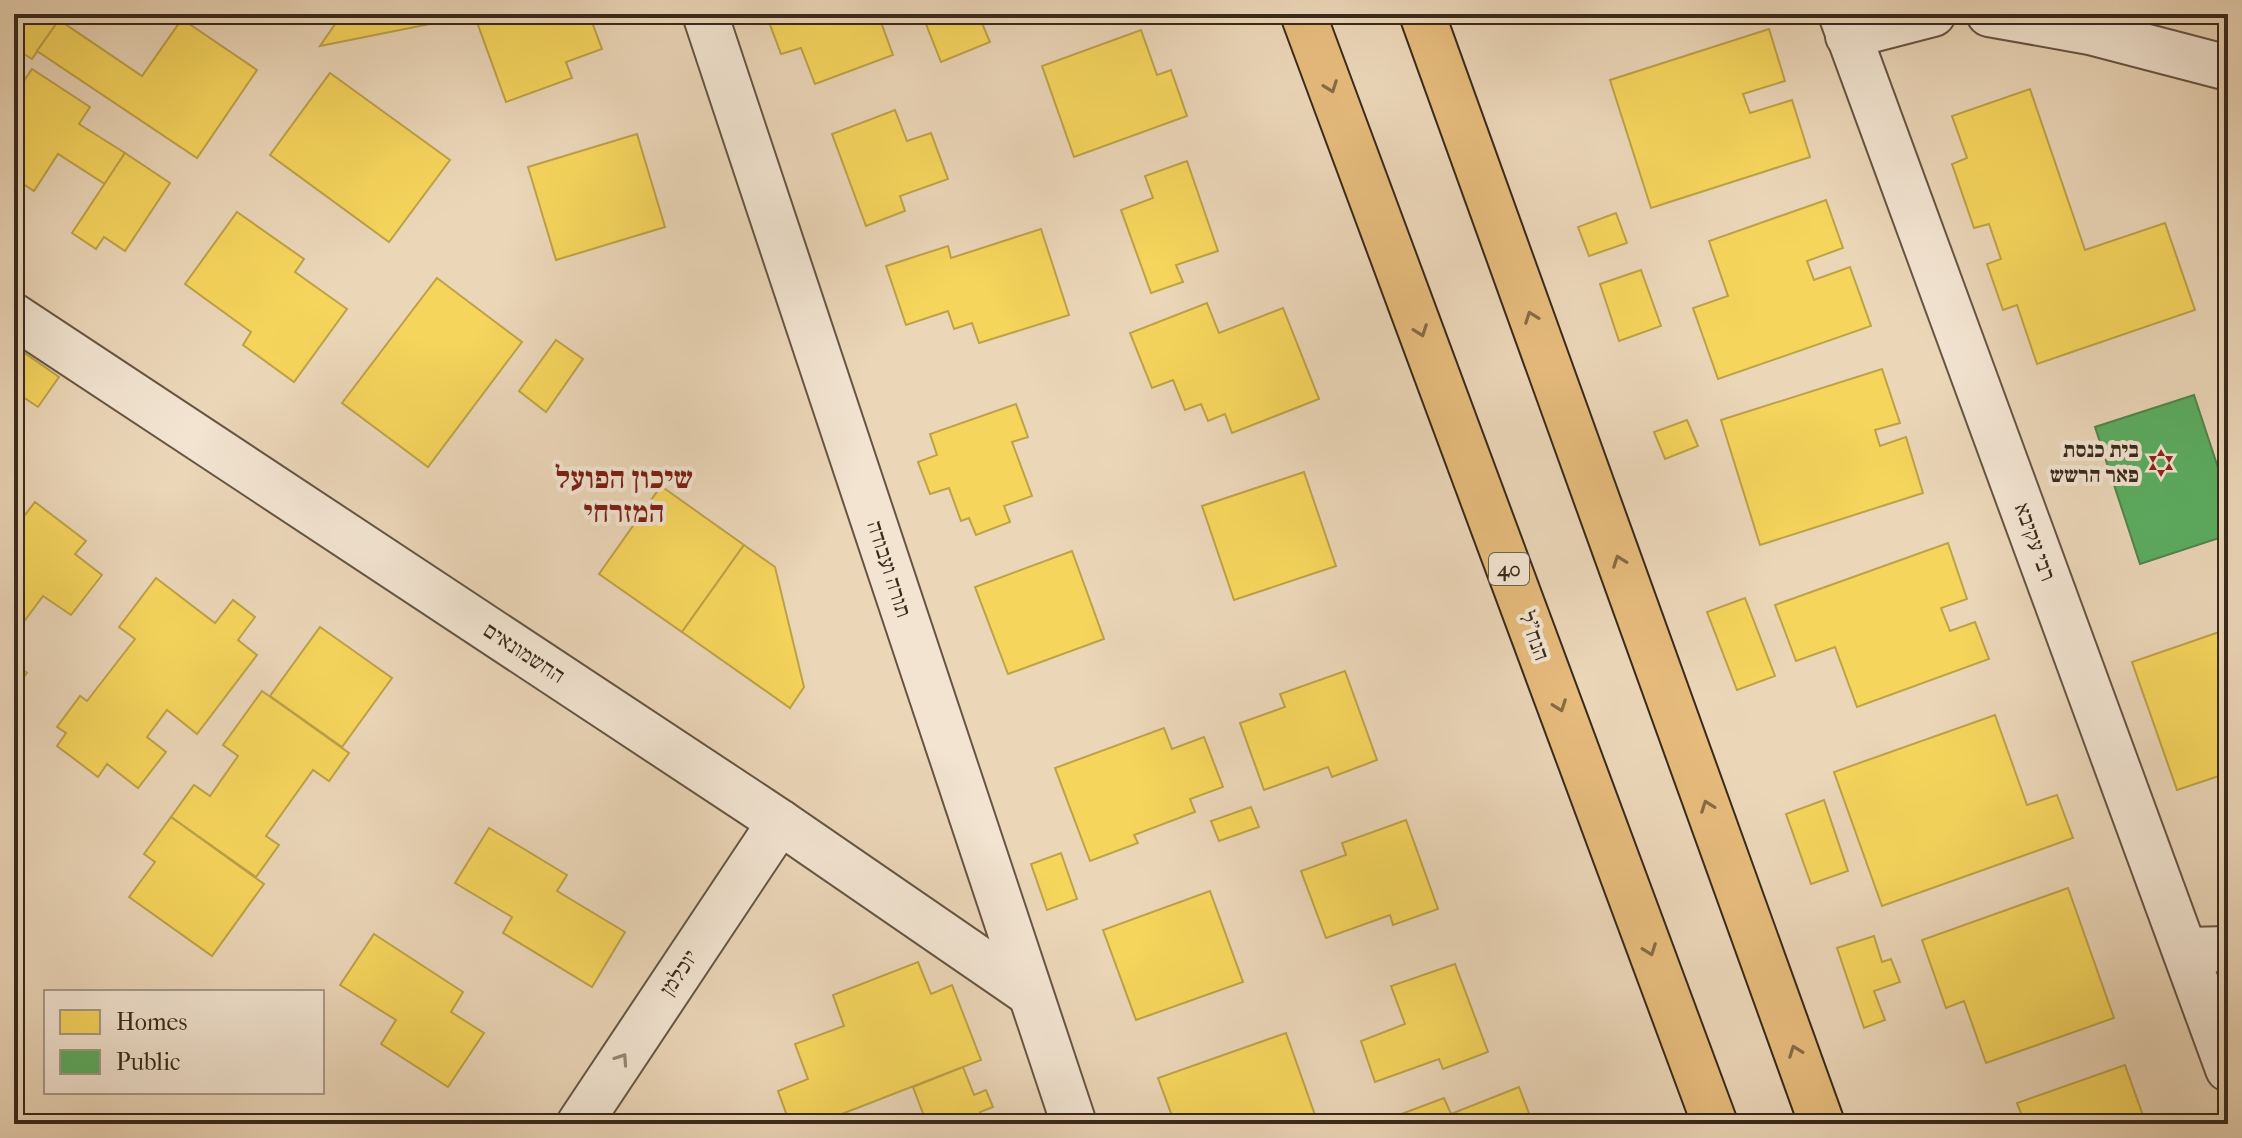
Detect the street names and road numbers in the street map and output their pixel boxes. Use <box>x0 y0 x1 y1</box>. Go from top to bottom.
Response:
street label: רבי עקיבא <box>2009 499 2061 585</box>
street label: תורה ועבודה <box>861 517 917 621</box>
road number: 40 <box>1489 553 1529 585</box>
street label: הנח"ל <box>1513 608 1555 664</box>
street label: החשמונאים <box>478 617 570 689</box>
street label: יוכלמן <box>654 945 704 1001</box>

